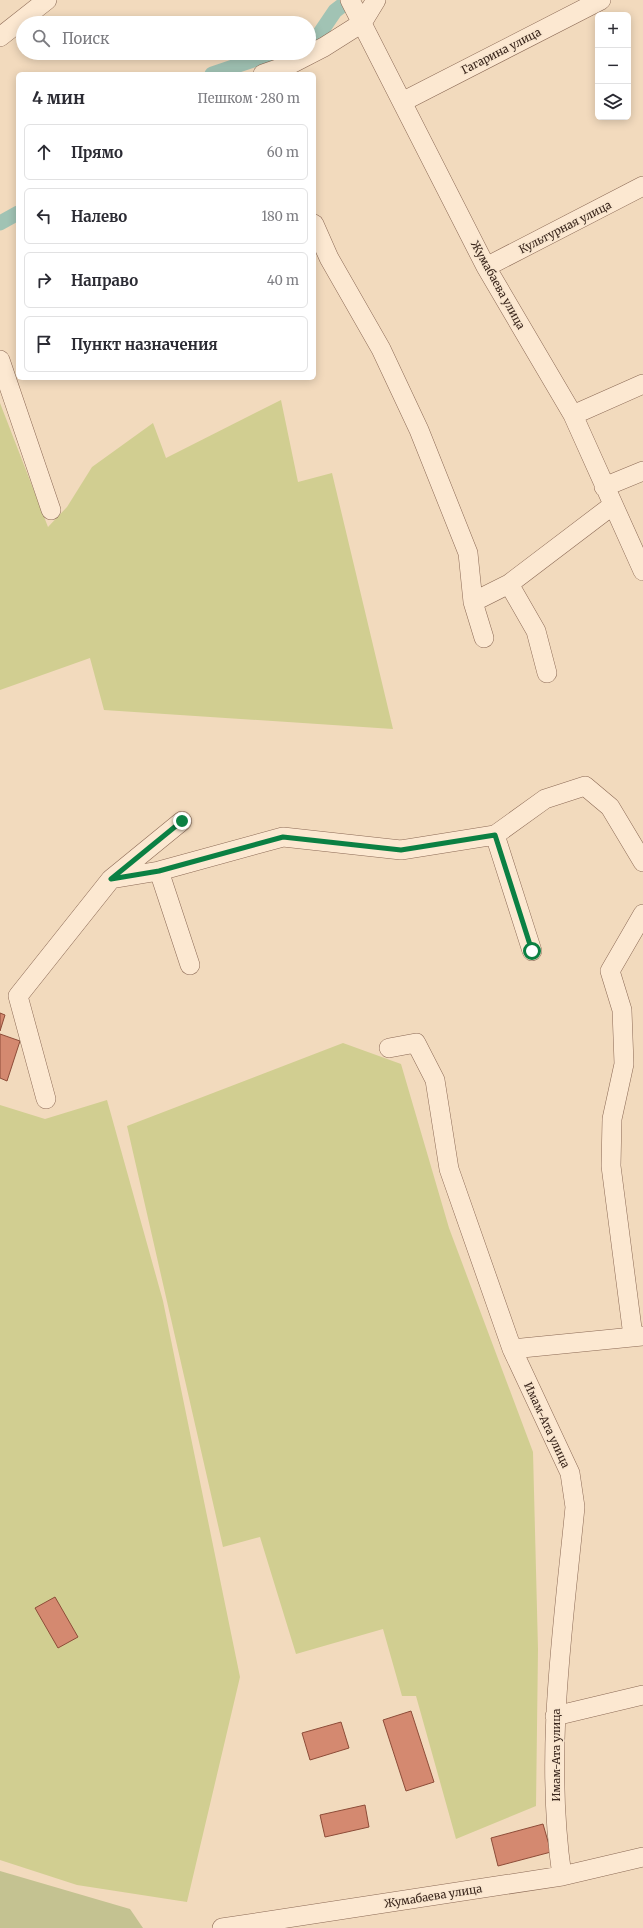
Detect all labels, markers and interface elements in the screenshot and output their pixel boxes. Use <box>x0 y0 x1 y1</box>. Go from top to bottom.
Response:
map controls <box>595 12 631 120</box>
button: + <box>595 12 631 48</box>
search box <box>16 16 316 60</box>
street label: Гагарина улица <box>459 25 543 77</box>
icon: search <box>30 27 52 49</box>
text: Поиск <box>62 29 109 48</box>
button: − <box>595 48 631 84</box>
button: layers <box>595 84 631 120</box>
text: 4 мин <box>32 87 85 109</box>
text: Пешком · 280 m <box>198 90 300 107</box>
icon: ahead <box>33 141 55 163</box>
text: Прямо <box>71 143 123 162</box>
text: 60 m <box>267 144 299 161</box>
street label: Культурная улица <box>516 198 614 256</box>
icon: left <box>33 205 55 227</box>
text: Налево <box>71 207 127 226</box>
text: 180 m <box>261 208 299 225</box>
street label: Жумабаева улица <box>468 238 528 332</box>
icon: right <box>33 269 55 291</box>
text: Направо <box>71 271 138 290</box>
text: 40 m <box>267 272 299 289</box>
icon: arrive <box>33 333 55 355</box>
text: Пункт назначения <box>71 335 218 354</box>
route end <box>173 812 191 830</box>
route start <box>523 942 541 960</box>
street label: Имам-Ата улица <box>521 1380 573 1470</box>
street label: Имам-Ата улица <box>549 1708 563 1801</box>
street label: Жумабаева улица <box>383 1881 483 1911</box>

